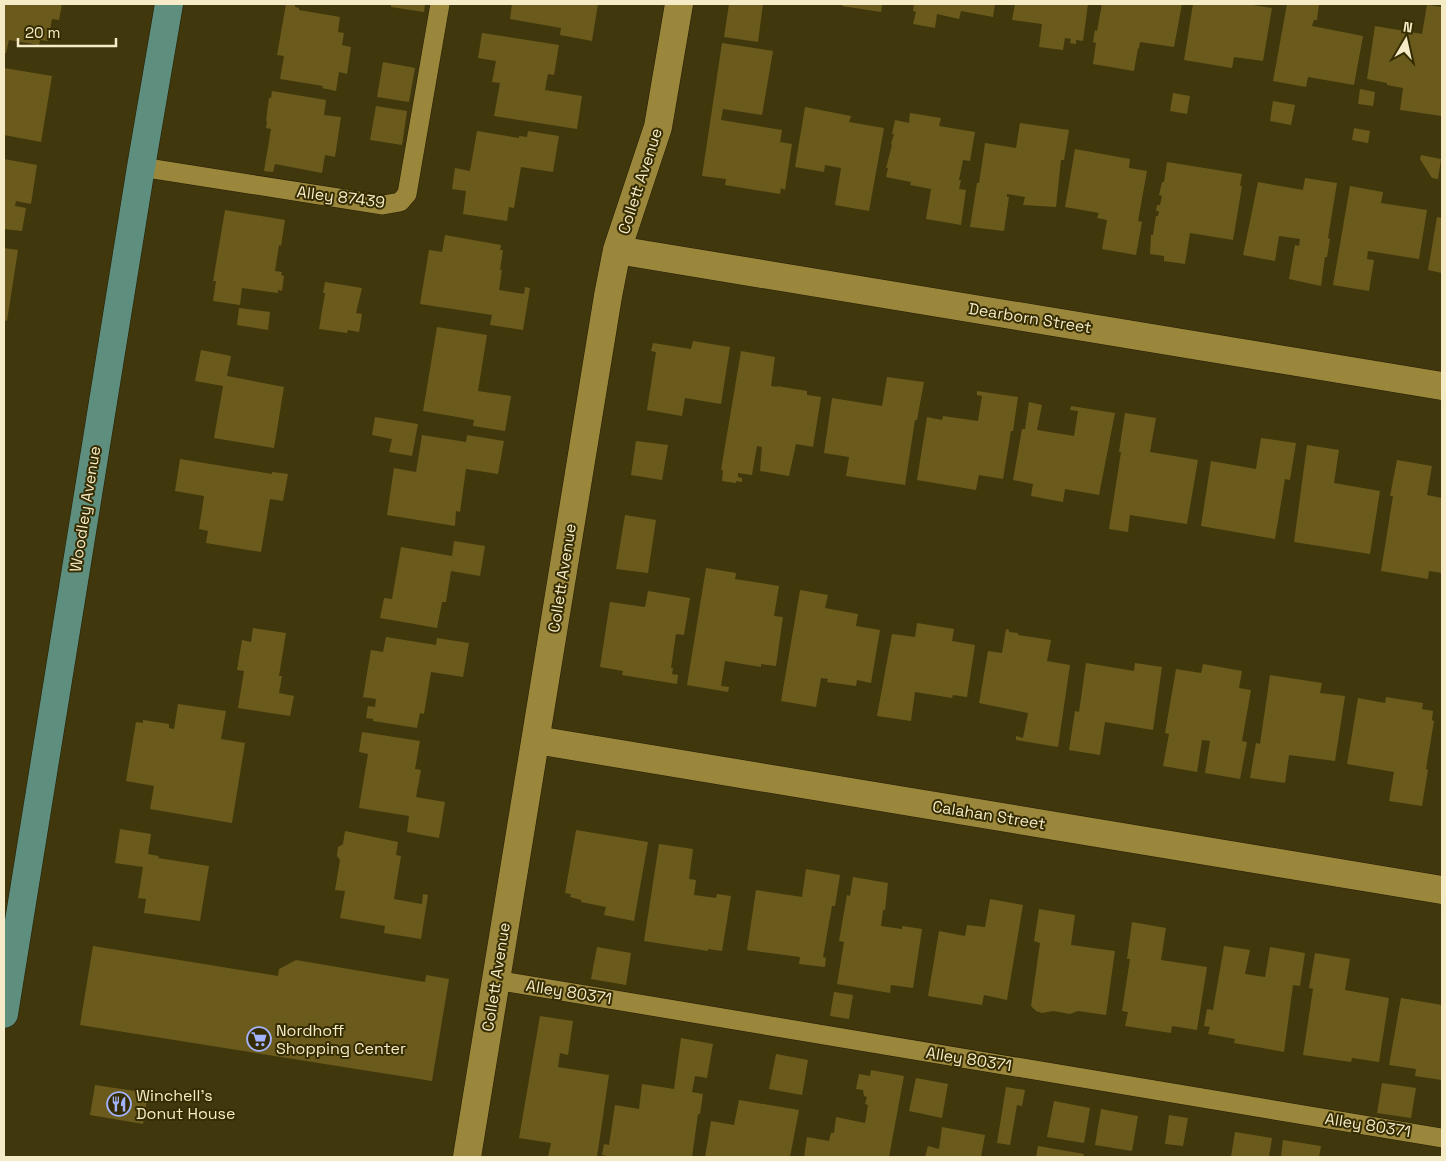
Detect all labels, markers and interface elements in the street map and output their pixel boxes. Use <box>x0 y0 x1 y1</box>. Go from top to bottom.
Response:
scale bar <box>18 15 115 47</box>
north arrow <box>1381 15 1431 65</box>
text: N <box>1402 18 1414 37</box>
text: 20 m <box>25 23 60 42</box>
street label: Collett Avenue <box>613 125 667 237</box>
street label: Alley 87439 <box>296 181 386 213</box>
street label: Dearborn Street <box>967 298 1093 338</box>
street label: Woodley Avenue <box>65 444 105 574</box>
street label: Collett Avenue <box>543 522 581 634</box>
street label: Calahan Street <box>931 796 1047 834</box>
street label: Collett Avenue <box>477 921 515 1033</box>
street label: Alley 80371 <box>525 975 613 1009</box>
place label: Nordhoff Shopping Center <box>276 1020 406 1059</box>
supermarket icon: Nordhoff Shopping Center <box>246 1026 272 1052</box>
street label: Alley 80371 <box>925 1042 1013 1076</box>
place label: Winchell's Donut House <box>136 1085 236 1124</box>
restaurant icon: Winchell's Donut House <box>106 1091 132 1117</box>
street label: Alley 80371 <box>1324 1108 1412 1142</box>

